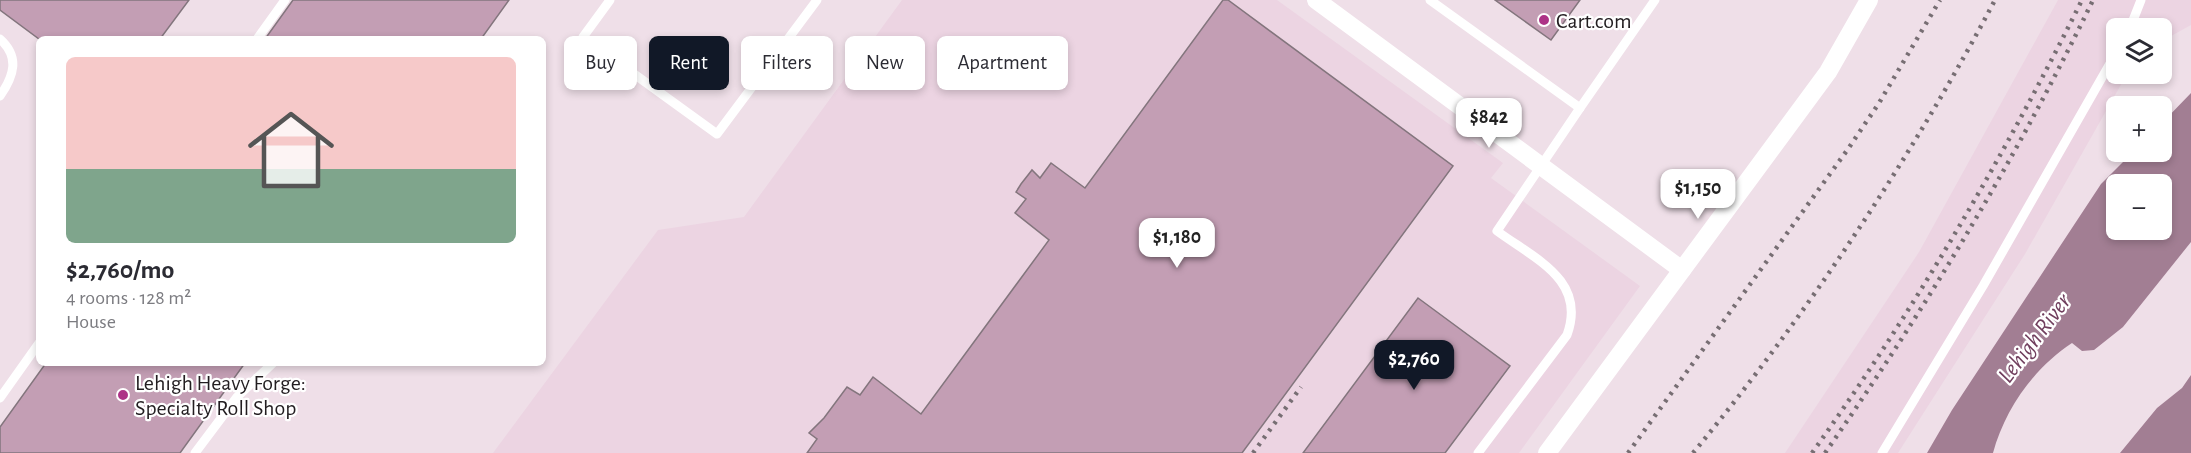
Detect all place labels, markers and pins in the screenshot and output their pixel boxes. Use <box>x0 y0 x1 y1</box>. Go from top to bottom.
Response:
place label: Cart.com <box>1556 10 1631 32</box>
marker: Cart.com <box>1537 13 1551 27</box>
pin: $842 <box>1453 98 1525 149</box>
pin: $1,150 <box>1649 169 1747 220</box>
pin: $1,180 <box>1128 218 1226 269</box>
pin: $2,760 <box>1365 340 1463 391</box>
place label: Lehigh Heavy Forge: Specialty Roll Shop <box>135 372 306 419</box>
marker: Lehigh Heavy Forge: Specialty Roll Shop <box>116 388 130 402</box>

